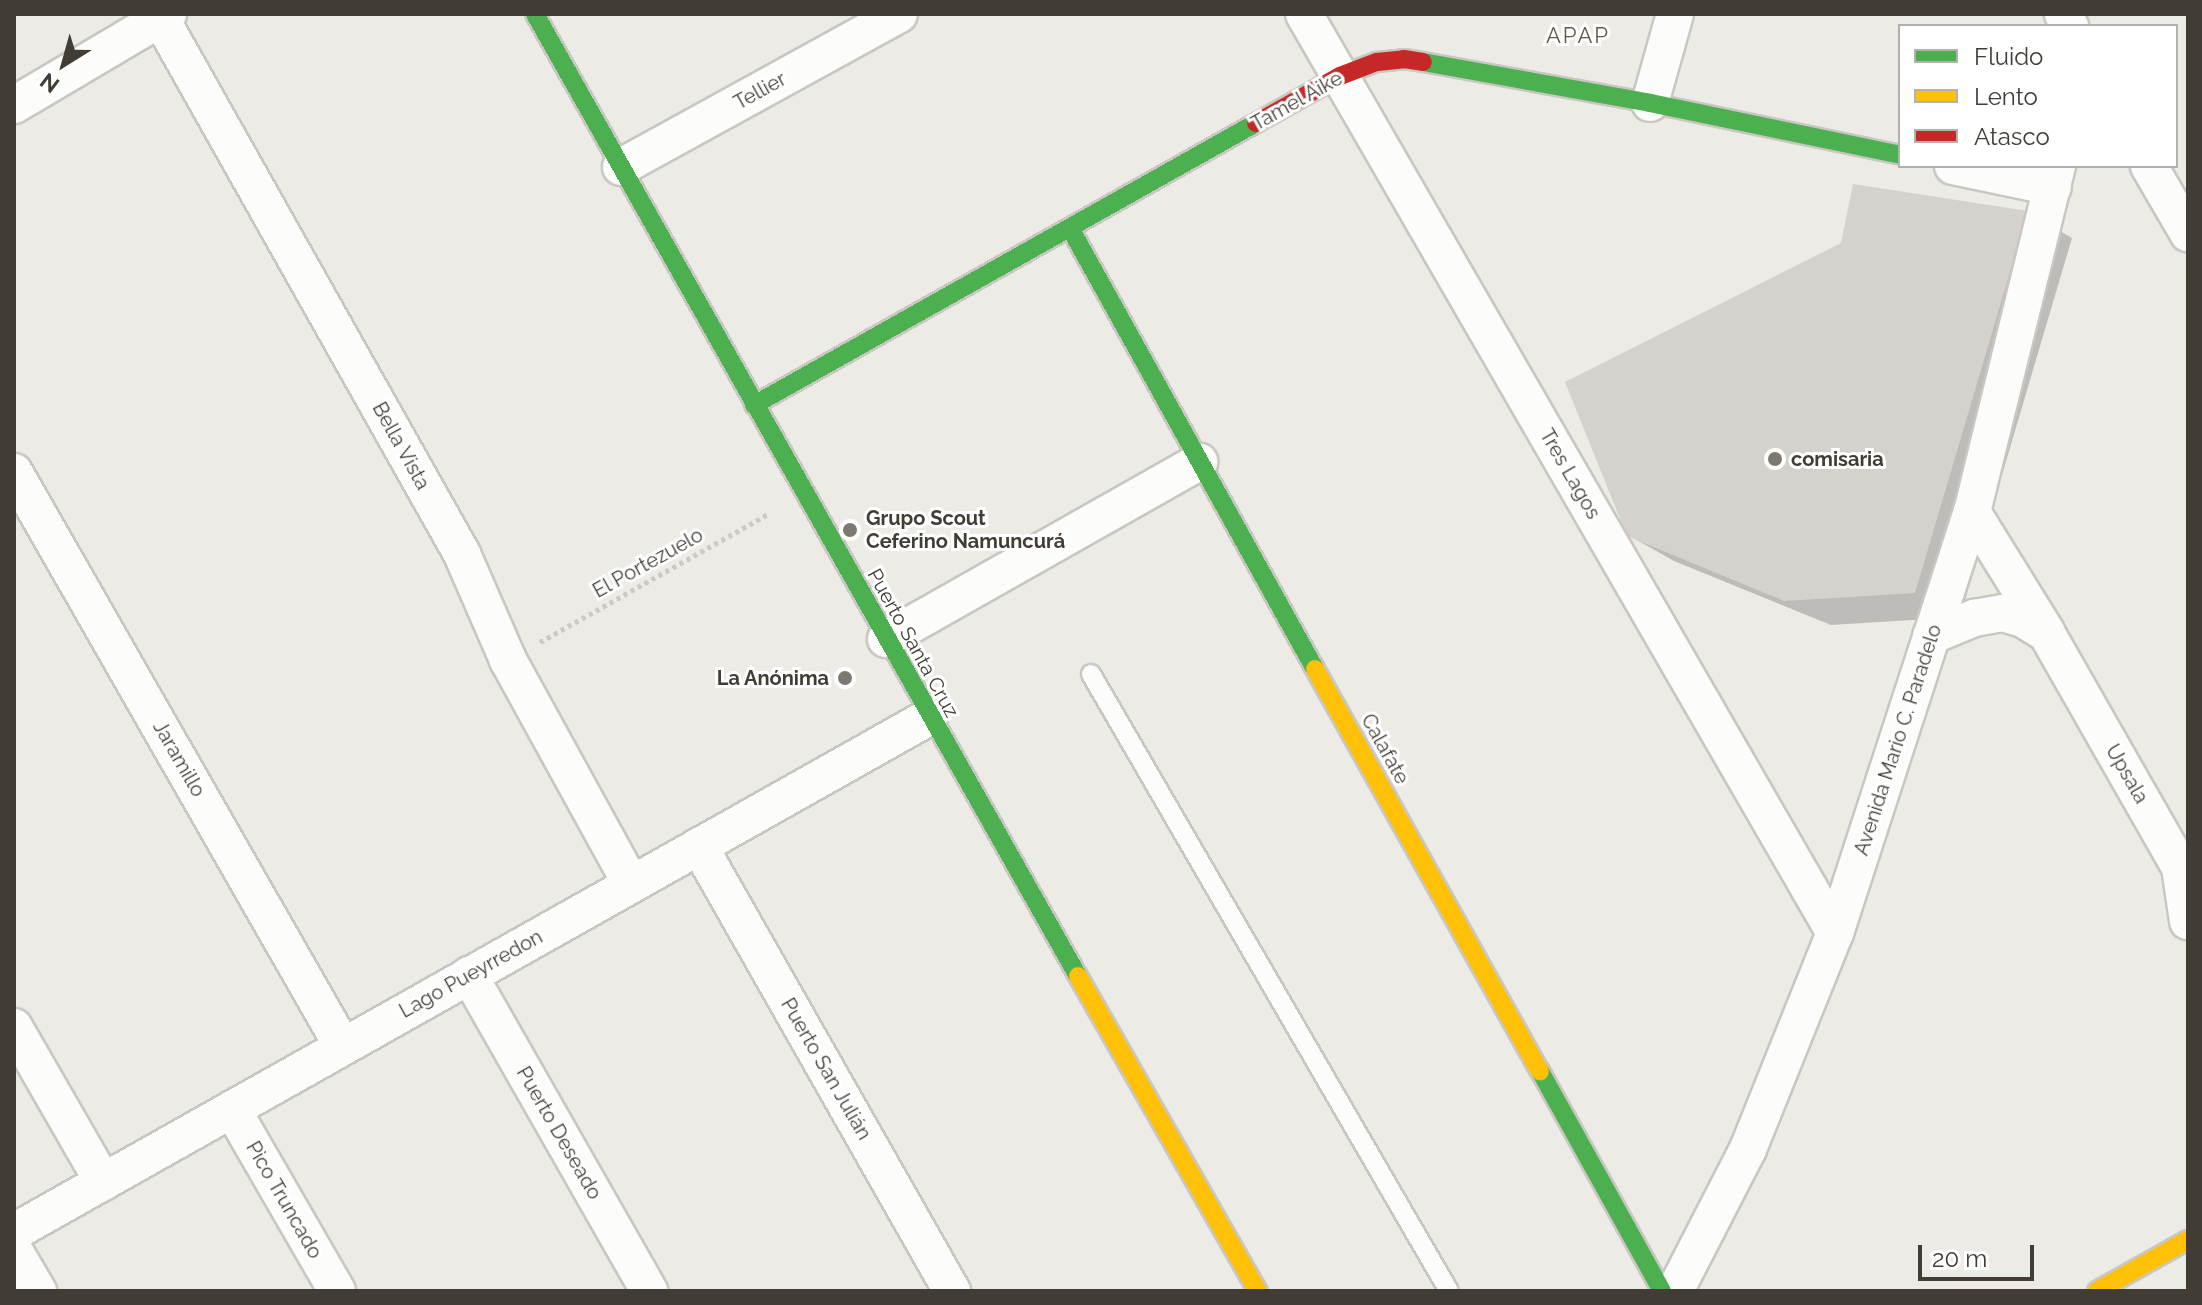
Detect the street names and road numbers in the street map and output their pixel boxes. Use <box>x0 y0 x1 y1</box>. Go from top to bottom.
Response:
street label: Tamel Aike <box>1247 66 1347 136</box>
street label: Tellier <box>730 67 790 115</box>
street label: Bella Vista <box>367 398 435 494</box>
street label: Tres Lagos <box>1535 425 1605 523</box>
street label: El Portezuelo <box>588 523 708 603</box>
street label: Puerto Santa Cruz <box>862 564 964 722</box>
street label: Avenida Mario C. Paradelo <box>1849 622 1947 858</box>
street label: Calafate <box>1356 710 1414 788</box>
street label: Jaramillo <box>148 717 210 801</box>
street label: Upsala <box>2101 740 2153 808</box>
street label: Lago Pueyrredon <box>395 925 547 1023</box>
street label: Puerto San Julián <box>776 994 876 1144</box>
street label: Puerto Deseado <box>511 1062 607 1204</box>
street label: Pico Truncado <box>241 1137 327 1263</box>

